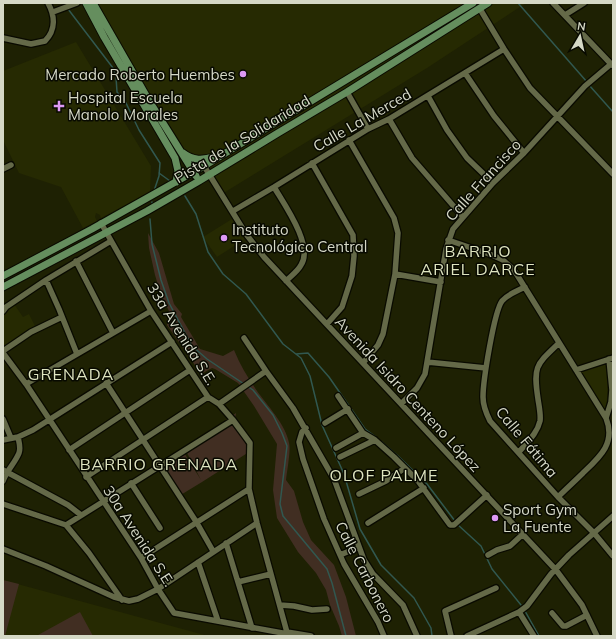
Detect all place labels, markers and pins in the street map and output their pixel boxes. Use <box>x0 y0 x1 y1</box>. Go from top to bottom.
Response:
place label: Mercado Roberto Huembes <box>45 65 235 84</box>
marker: Mercado Roberto Huembes <box>238 69 248 79</box>
place label: Hospital Escuela Manolo Morales <box>68 88 183 124</box>
marker: Hospital Escuela Manolo Morales <box>53 100 65 112</box>
place label: Instituto Tecnológico Central <box>232 220 367 256</box>
marker: Instituto Tecnológico Central <box>219 233 229 243</box>
place label: Sport Gym La Fuente <box>503 500 577 536</box>
marker: Sport Gym La Fuente <box>490 513 500 523</box>

